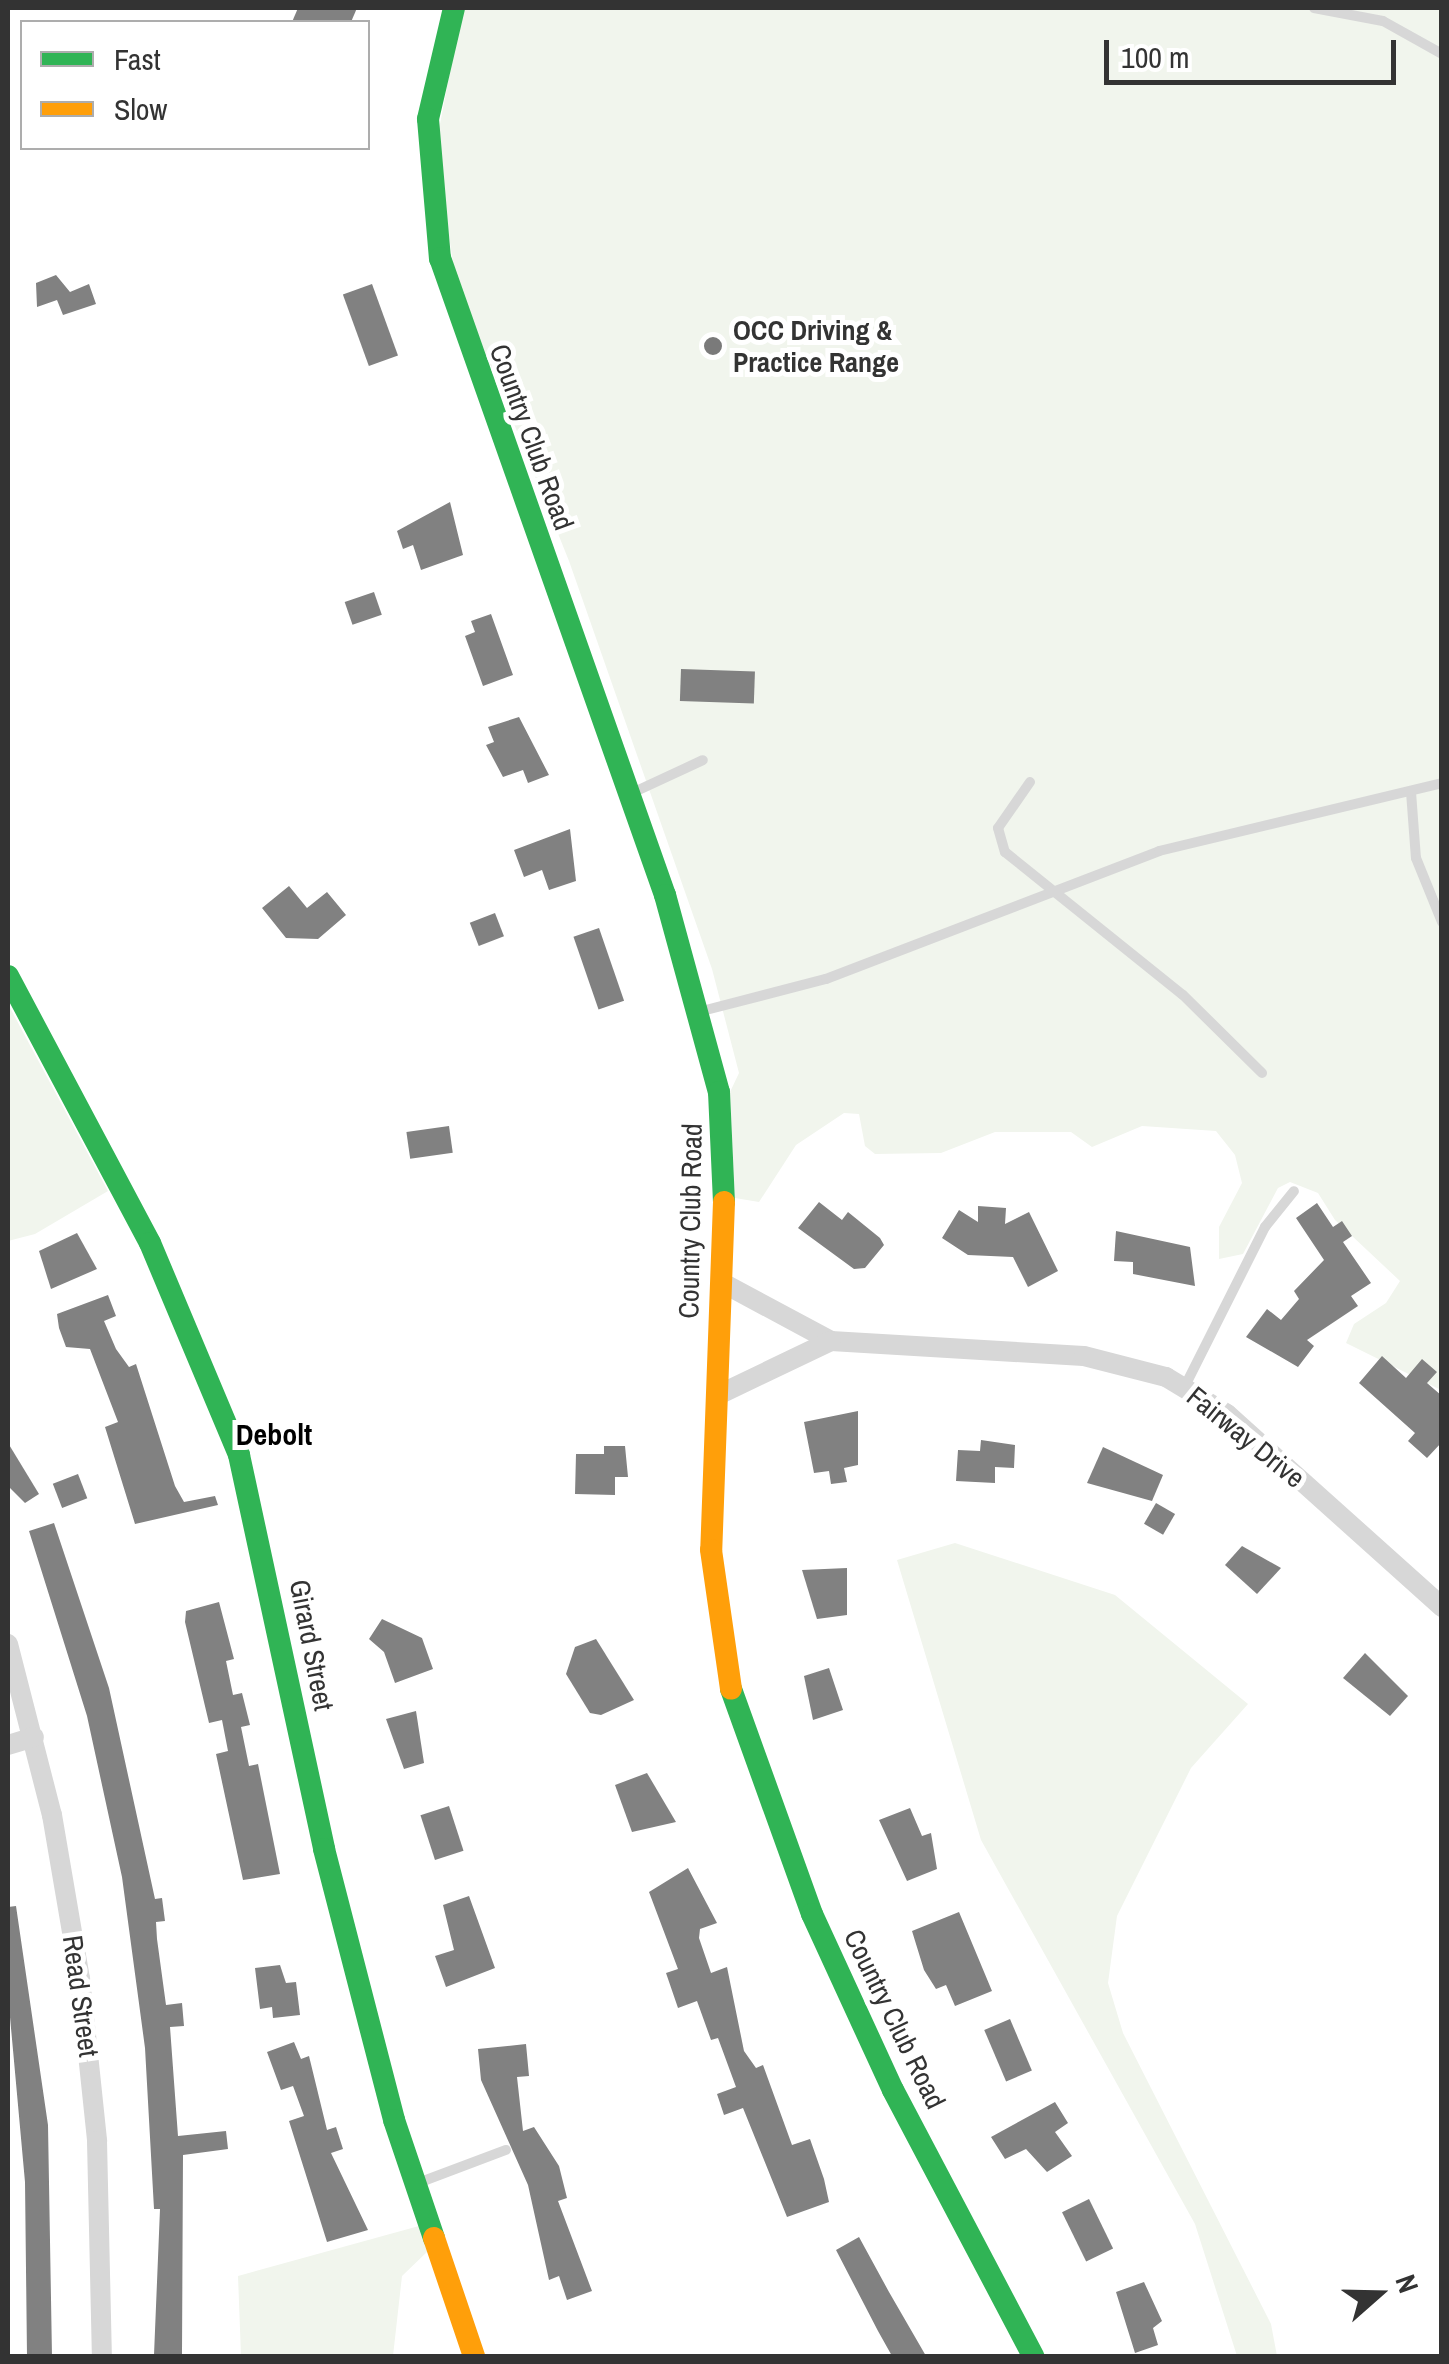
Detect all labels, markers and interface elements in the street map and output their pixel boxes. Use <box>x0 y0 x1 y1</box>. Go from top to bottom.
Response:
legend <box>20 20 370 150</box>
scale bar <box>1109 20 1402 82</box>
text: 100 m <box>1121 37 1189 77</box>
text: Fast <box>114 39 161 79</box>
text: Slow <box>114 89 167 129</box>
place label: OCC Driving & Practice Range <box>733 313 899 379</box>
marker: OCC Driving & Practice Range <box>702 335 724 357</box>
street label: Country Club Road <box>483 340 581 534</box>
street label: Country Club Road <box>671 1123 709 1319</box>
street label: Fairway Drive <box>1180 1379 1312 1495</box>
district label: Debolt <box>236 1416 312 1452</box>
street label: Girard Street <box>283 1577 341 1713</box>
street label: Country Club Road <box>837 1924 953 2114</box>
street label: Read Street <box>56 1933 106 2059</box>
north arrow <box>1329 2244 1429 2344</box>
text: N <box>1386 2269 1428 2298</box>

